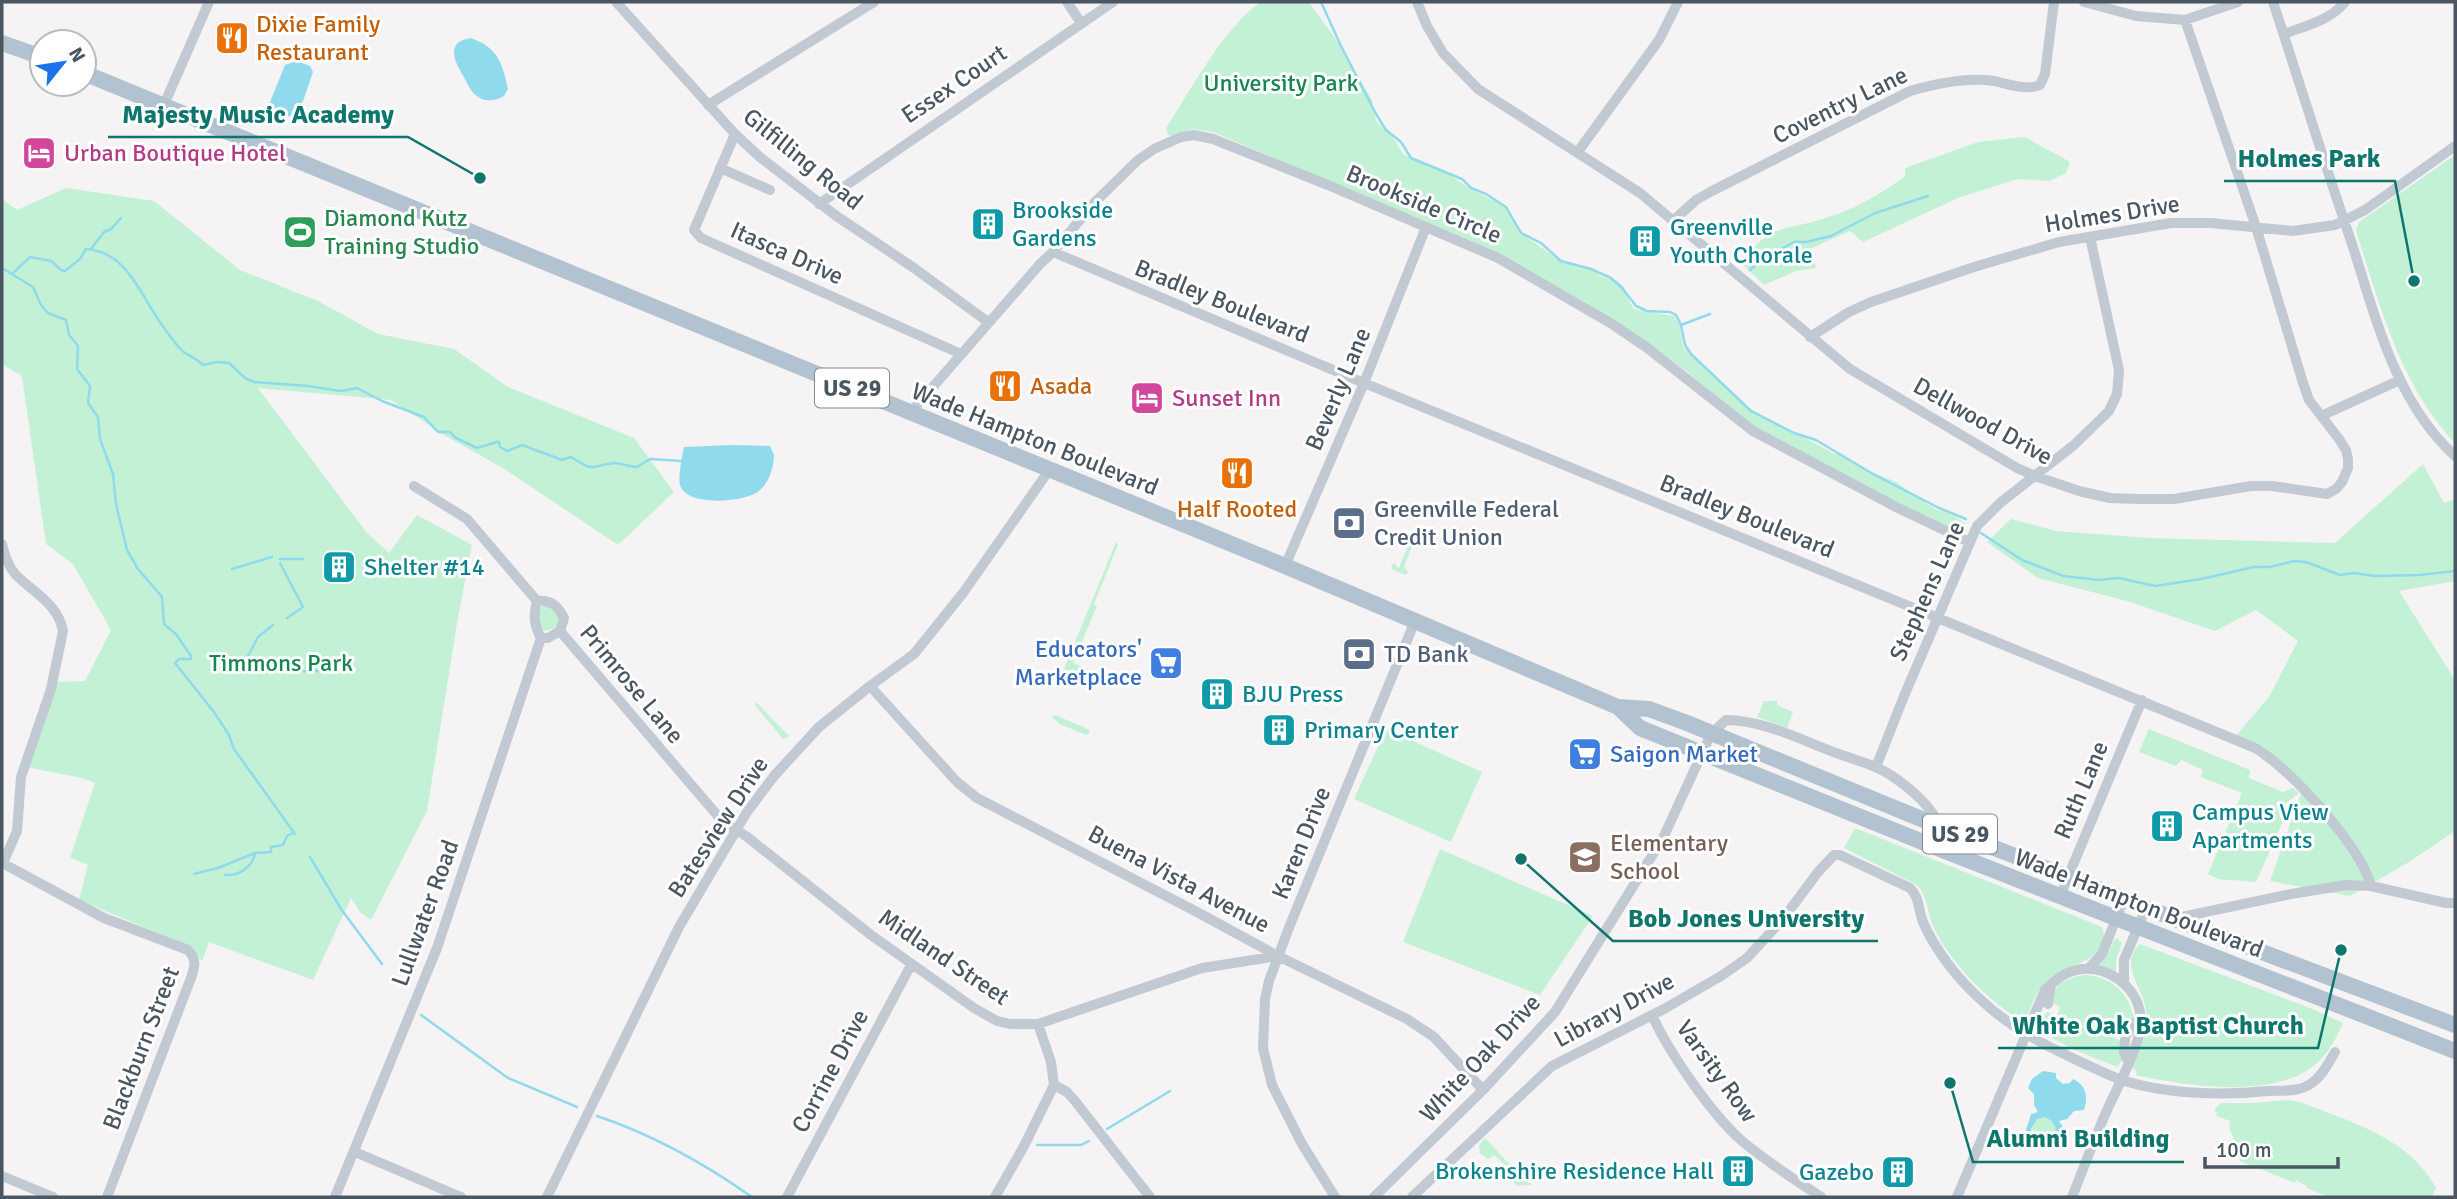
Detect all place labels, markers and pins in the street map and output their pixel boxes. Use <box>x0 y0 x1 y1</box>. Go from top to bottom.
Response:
place label: Dixie Family Restaurant <box>256 9 380 67</box>
restaurant icon: Dixie Family Restaurant <box>213 19 251 57</box>
callout: Majesty Music Academy <box>108 90 408 137</box>
hotel icon: Urban Boutique Hotel <box>20 134 58 172</box>
callout: Holmes Park <box>2224 134 2395 181</box>
place label: Urban Boutique Hotel <box>64 138 286 168</box>
place label: Brookside Gardens <box>1012 195 1113 253</box>
place label: Diamond Kutz Training Studio <box>324 203 479 261</box>
building icon: Brookside Gardens <box>969 205 1007 243</box>
place label: Greenville Youth Chorale <box>1670 212 1813 270</box>
sports icon: Diamond Kutz Training Studio <box>281 213 319 251</box>
building icon: Greenville Youth Chorale <box>1626 222 1664 260</box>
restaurant icon: Asada <box>986 367 1024 405</box>
place label: Asada <box>1030 371 1092 401</box>
hotel icon: Sunset Inn <box>1128 379 1166 417</box>
place label: Sunset Inn <box>1172 383 1281 413</box>
restaurant icon: Half Rooted <box>1218 454 1256 492</box>
place label: Half Rooted <box>1177 494 1297 524</box>
place label: Greenville Federal Credit Union <box>1374 494 1559 552</box>
bank icon: Greenville Federal Credit Union <box>1330 504 1368 542</box>
building icon: Shelter #14 <box>320 548 358 586</box>
place label: Shelter #14 <box>364 552 485 582</box>
place label: Educators' Marketplace <box>1015 634 1142 692</box>
bank icon: TD Bank <box>1340 635 1378 673</box>
place label: TD Bank <box>1384 639 1468 669</box>
supermarket icon: Educators' Marketplace <box>1147 644 1185 682</box>
building icon: BJU Press <box>1198 675 1236 713</box>
place label: BJU Press <box>1242 679 1343 709</box>
building icon: Primary Center <box>1260 711 1298 749</box>
place label: Primary Center <box>1304 715 1459 745</box>
supermarket icon: Saigon Market <box>1566 735 1604 773</box>
place label: Saigon Market <box>1610 739 1758 769</box>
place label: Campus View Apartments <box>2192 797 2329 855</box>
building icon: Campus View Apartments <box>2148 807 2186 845</box>
place label: Elementary School <box>1610 828 1728 886</box>
school or university icon: Elementary School <box>1566 838 1604 876</box>
callout: Bob Jones University <box>1613 894 1878 941</box>
callout: White Oak Baptist Church <box>1998 1001 2318 1048</box>
callout: Alumni Building <box>1973 1115 2184 1162</box>
building icon: Brokenshire Residence Hall <box>1719 1152 1757 1190</box>
building icon: Gazebo <box>1879 1153 1917 1191</box>
place label: Brokenshire Residence Hall <box>1435 1156 1714 1186</box>
place label: Gazebo <box>1799 1157 1874 1187</box>

